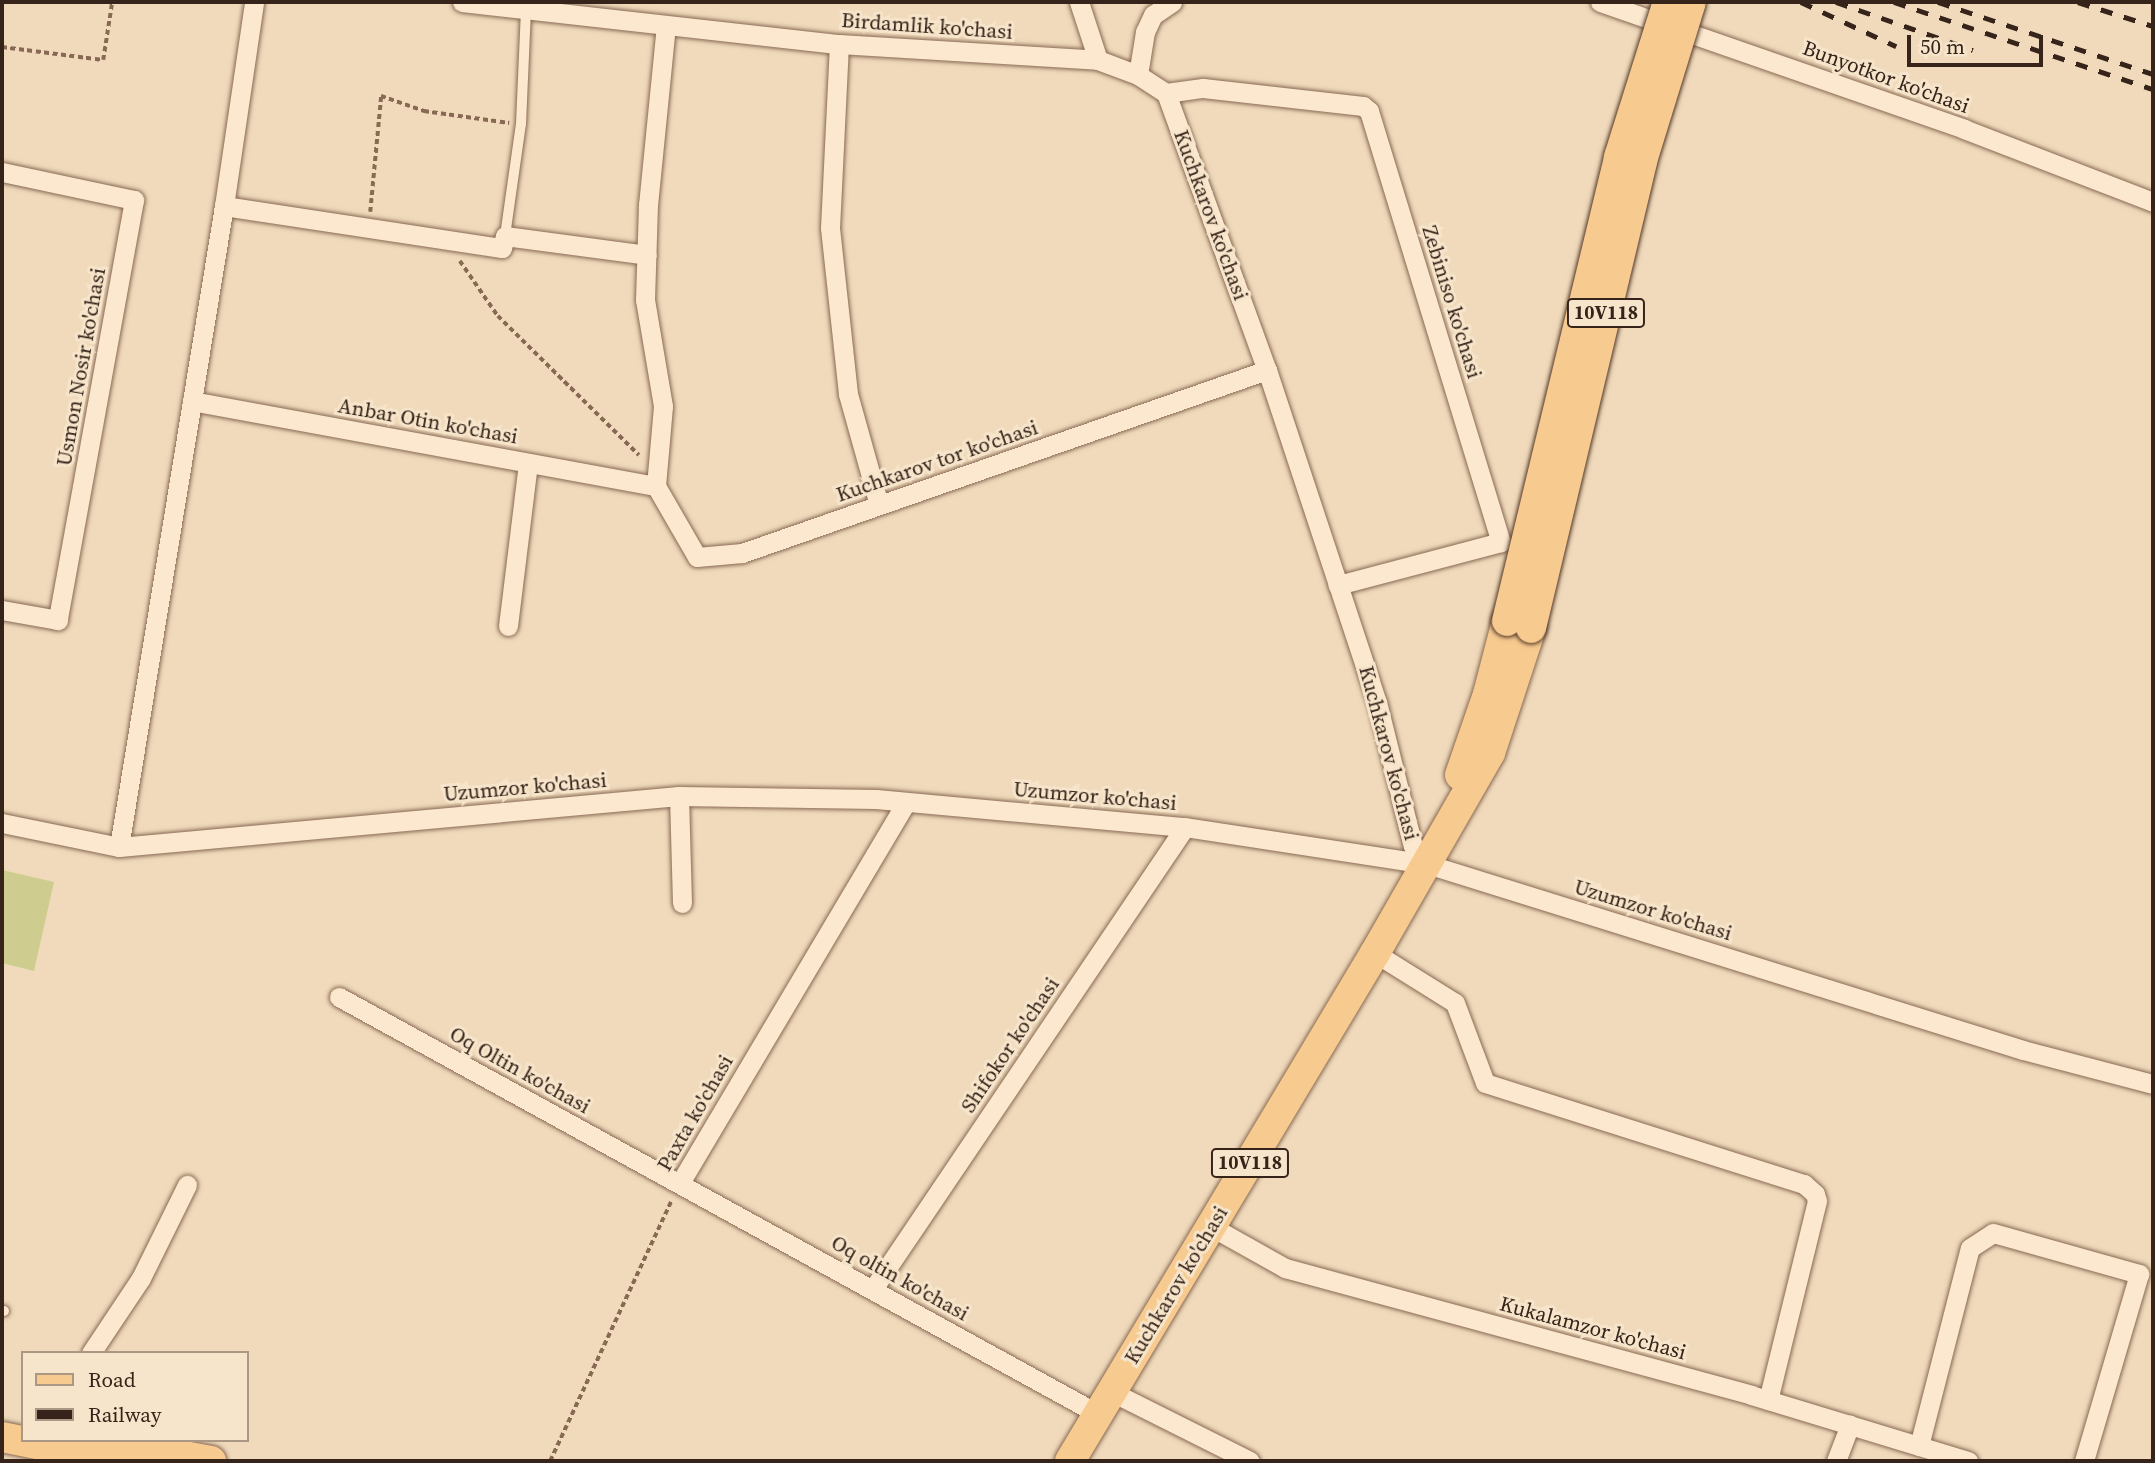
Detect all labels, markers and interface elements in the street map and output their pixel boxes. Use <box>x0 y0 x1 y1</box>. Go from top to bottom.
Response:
street label: Birdamlik ko'chasi <box>840 7 1014 45</box>
scale bar <box>1910 21 2046 65</box>
text: 50 m <box>1920 32 1965 61</box>
street label: Bunyotkor ko'chasi <box>1799 35 1973 119</box>
street label: Kuchkarov ko'chasi <box>1168 126 1254 304</box>
street label: Zebiniso ko'chasi <box>1417 223 1487 381</box>
street label: Usmon Nosir ko'chasi <box>51 266 111 468</box>
road number: 10V118 <box>1566 298 1646 328</box>
street label: Anbar Otin ko'chasi <box>336 393 520 449</box>
street label: Kuchkarov tor ko'chasi <box>833 415 1041 507</box>
street label: Kuchkarov ko'chasi <box>1354 663 1424 843</box>
street label: Uzumzor ko'chasi <box>442 767 608 807</box>
street label: Uzumzor ko'chasi <box>1012 776 1178 816</box>
street label: Uzumzor ko'chasi <box>1571 874 1735 946</box>
street label: Shifokor ko'chasi <box>955 973 1065 1117</box>
street label: Oq Oltin ko'chasi <box>445 1021 595 1119</box>
street label: Paxta ko'chasi <box>652 1050 738 1176</box>
road number: 10V118 <box>1210 1148 1290 1178</box>
street label: Kuchkarov ko'chasi <box>1119 1202 1233 1368</box>
street label: Oq oltin ko'chasi <box>827 1230 973 1326</box>
street label: Kukalamzor ko'chasi <box>1497 1291 1689 1365</box>
legend <box>21 1351 248 1442</box>
text: Road <box>88 1365 136 1394</box>
text: Railway <box>88 1400 162 1429</box>

